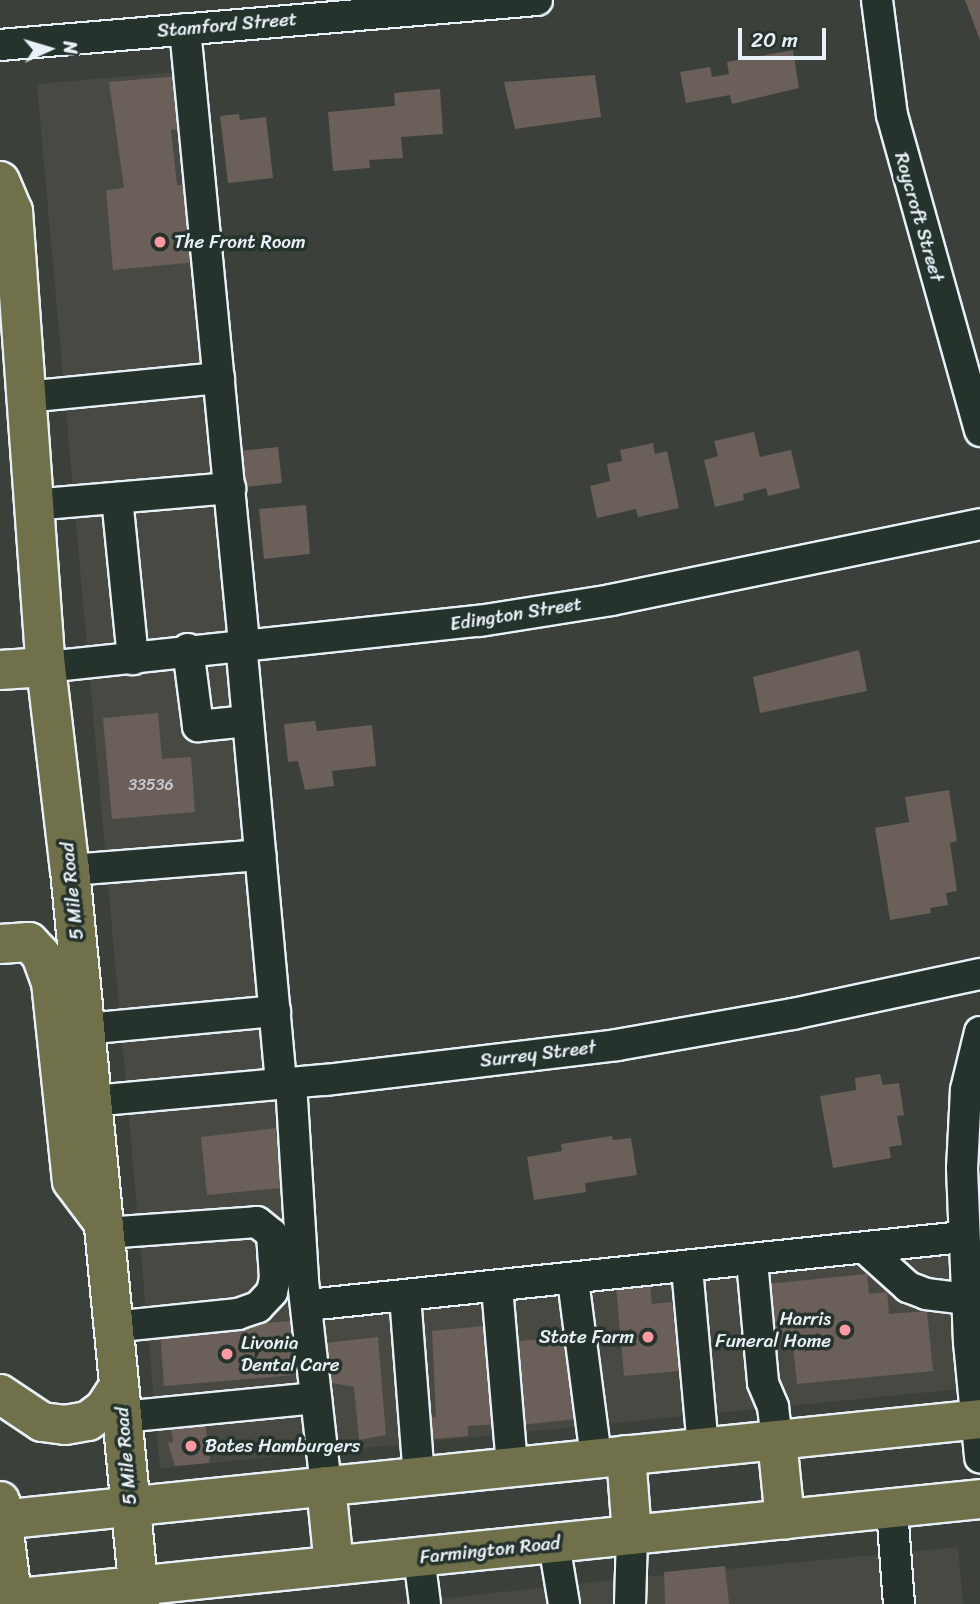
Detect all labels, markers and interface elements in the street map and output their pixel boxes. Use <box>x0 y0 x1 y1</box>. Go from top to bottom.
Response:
street label: Stamford Street <box>156 8 298 42</box>
north arrow <box>14 14 84 84</box>
scale bar <box>742 14 830 58</box>
text: 20 m <box>751 21 798 59</box>
text: N <box>54 40 87 55</box>
street label: Roycroft Street <box>890 149 948 285</box>
place label: The Front Room <box>174 231 305 253</box>
marker: The Front Room <box>152 234 168 250</box>
street label: Edington Street <box>448 592 584 636</box>
house number: 33536 <box>128 775 174 795</box>
street label: 5 Mile Road <box>56 841 88 941</box>
street label: Surrey Street <box>478 1036 598 1072</box>
place label: Harris Funeral Home <box>715 1308 831 1352</box>
marker: Harris Funeral Home <box>837 1322 853 1338</box>
place label: State Farm <box>539 1326 634 1348</box>
marker: State Farm <box>640 1329 656 1345</box>
place label: Livonia Dental Care <box>241 1332 340 1376</box>
marker: Livonia Dental Care <box>219 1346 235 1362</box>
street label: 5 Mile Road <box>110 1406 142 1506</box>
place label: Bates Hamburgers <box>205 1435 358 1457</box>
marker: Bates Hamburgers <box>183 1438 199 1454</box>
street label: Farmington Road <box>419 1531 561 1569</box>

